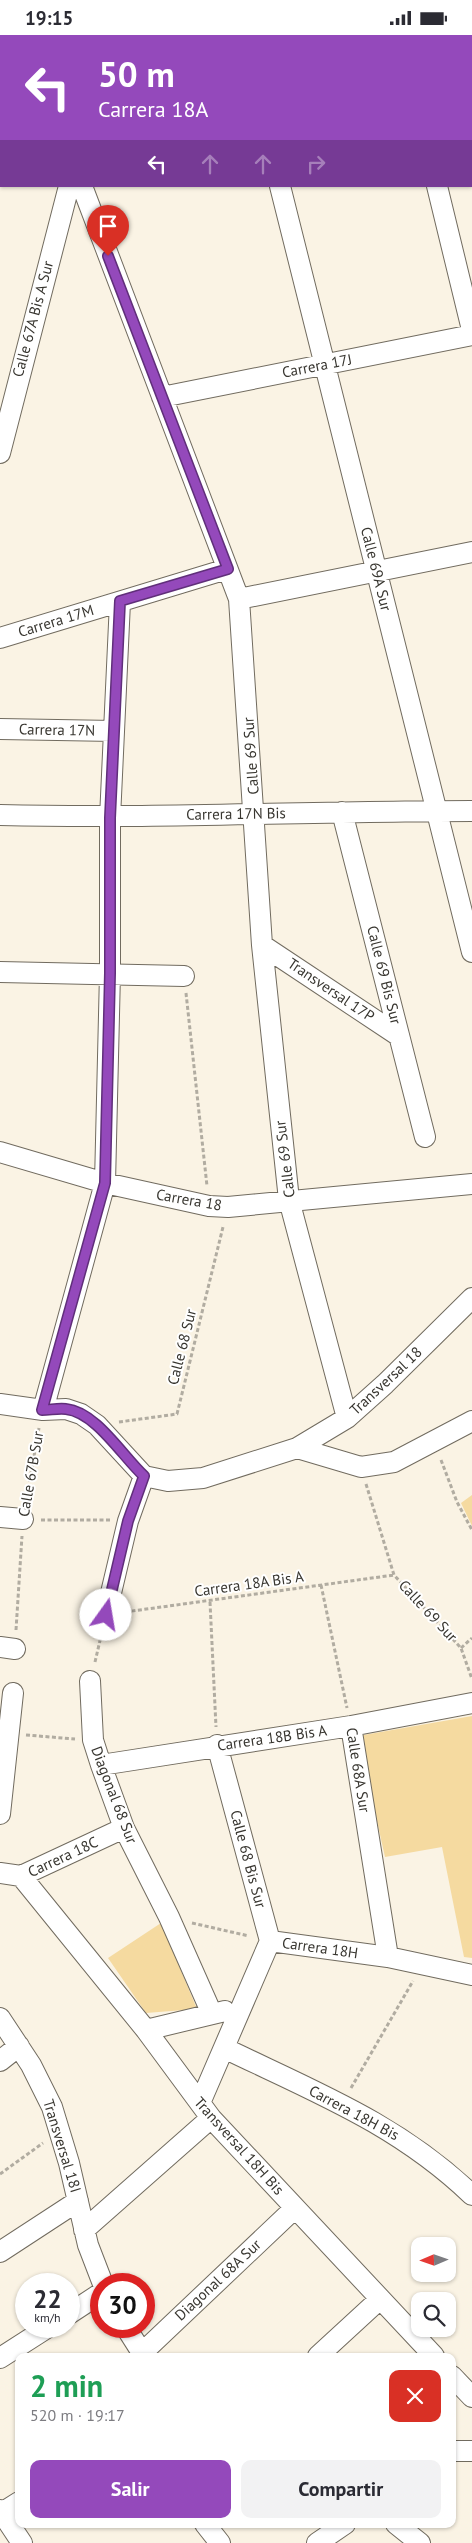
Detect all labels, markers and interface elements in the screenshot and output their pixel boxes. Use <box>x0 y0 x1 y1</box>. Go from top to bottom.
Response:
text: 19:15 <box>25 6 73 30</box>
text: 50 m <box>98 51 175 97</box>
icon: left <box>15 55 80 120</box>
text: Carrera 18A <box>98 95 208 123</box>
icon: left <box>143 150 171 178</box>
icon: ahead <box>196 150 224 178</box>
icon: ahead <box>249 150 277 178</box>
icon: right <box>302 150 330 178</box>
pin <box>87 205 129 256</box>
icon: arrive <box>94 212 122 240</box>
street label: Calle 67A Bis A Sur <box>8 259 57 379</box>
street label: Carrera 17J <box>280 349 353 382</box>
street label: Calle 69A Sur <box>357 525 396 613</box>
street label: Carrera 17M <box>16 600 96 641</box>
street label: Calle 69 Sur <box>238 717 263 795</box>
street label: Carrera 17N <box>19 719 95 740</box>
street label: Carrera 17N Bis <box>186 803 286 824</box>
street label: Calle 69 Bis Sur <box>363 924 406 1026</box>
street label: Transversal 17P <box>284 954 378 1026</box>
street label: Calle 69 Sur <box>270 1119 299 1199</box>
street label: Carrera 18 <box>155 1184 223 1215</box>
street label: Calle 68 Sur <box>163 1307 200 1387</box>
street label: Transversal 18 <box>346 1342 426 1419</box>
street label: Calle 67B Sur <box>14 1430 47 1518</box>
street label: Carrera 18A Bis A <box>193 1566 305 1601</box>
street label: Calle 69 Sur <box>395 1576 462 1646</box>
position arrow <box>79 1588 131 1640</box>
street label: Carrera 18B Bis A <box>216 1720 328 1755</box>
street label: Calle 68A Sur <box>342 1726 375 1814</box>
street label: Diagonal 68 Sur <box>87 1743 142 1846</box>
street label: Calle 68 Bis Sur <box>226 1808 271 1910</box>
street label: Carrera 18C <box>25 1832 101 1881</box>
street label: Carrera 18H <box>281 1933 359 1962</box>
street label: Carrera 18H Bis <box>306 2081 403 2144</box>
street label: Transversal 18H Bis <box>190 2093 288 2199</box>
street label: Transversal 18I <box>39 2097 86 2195</box>
street label: Diagonal 68A Sur <box>171 2235 265 2324</box>
north arrow <box>411 2237 456 2283</box>
map controls <box>411 2237 456 2337</box>
speed limit sign: 30 <box>90 2273 155 2338</box>
text: 22 <box>33 2283 62 2315</box>
button: search <box>411 2292 456 2337</box>
text: km/h <box>34 2310 61 2325</box>
text: 2 min <box>30 2366 103 2405</box>
button: close <box>389 2370 441 2422</box>
text: 520 m · 19:17 <box>30 2405 125 2425</box>
button: Salir <box>30 2460 231 2518</box>
button: Compartir <box>241 2460 441 2518</box>

